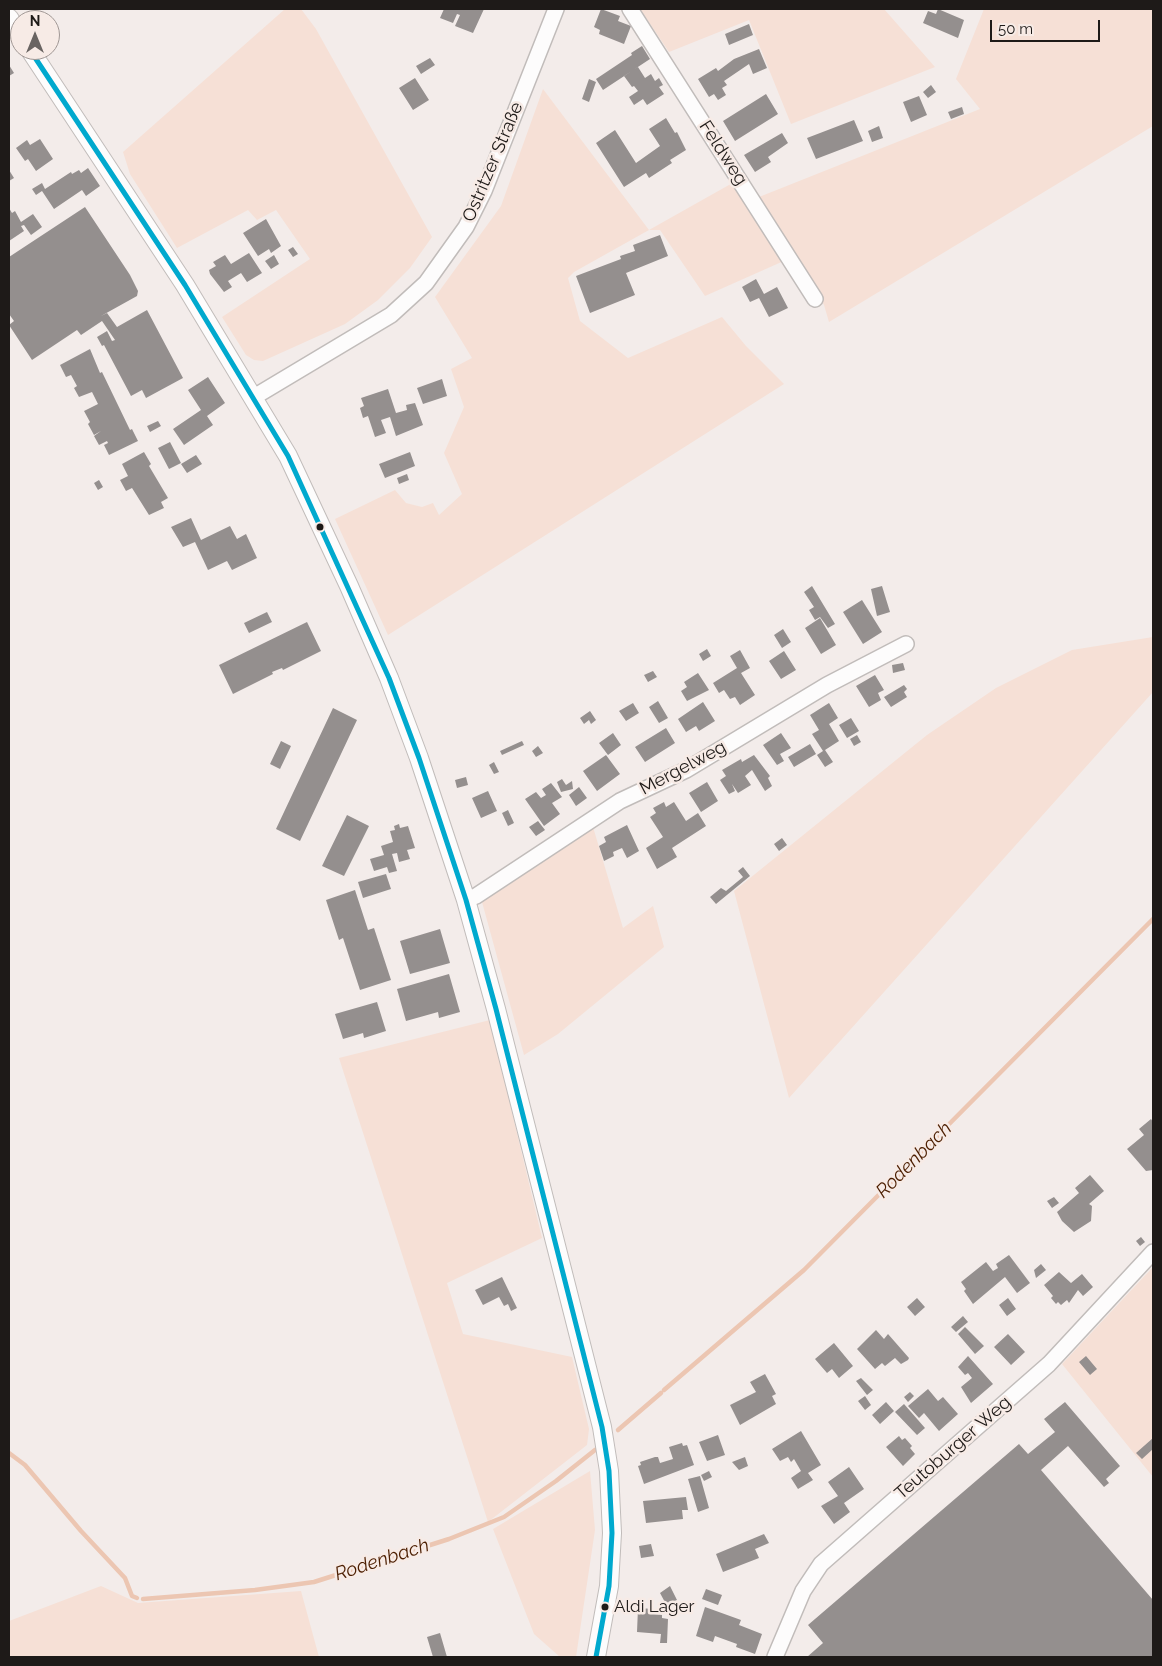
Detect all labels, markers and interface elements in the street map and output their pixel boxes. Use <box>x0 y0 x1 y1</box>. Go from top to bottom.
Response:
north arrow <box>10 10 60 60</box>
scale bar <box>992 10 1102 42</box>
text: N <box>30 13 40 29</box>
text: 50 m <box>998 20 1033 38</box>
street label: Ostritzer Straße <box>458 99 528 225</box>
street label: Feldweg <box>694 117 752 189</box>
unlabelled marker <box>315 522 325 532</box>
street label: Mergelweg <box>636 736 730 800</box>
water label: Rodenbach <box>871 1117 957 1203</box>
street label: Teutoburger Weg <box>891 1392 1015 1504</box>
water label: Rodenbach <box>332 1534 432 1586</box>
place label: Aldi Lager <box>614 1597 694 1617</box>
marker: Aldi Lager <box>600 1602 610 1612</box>

